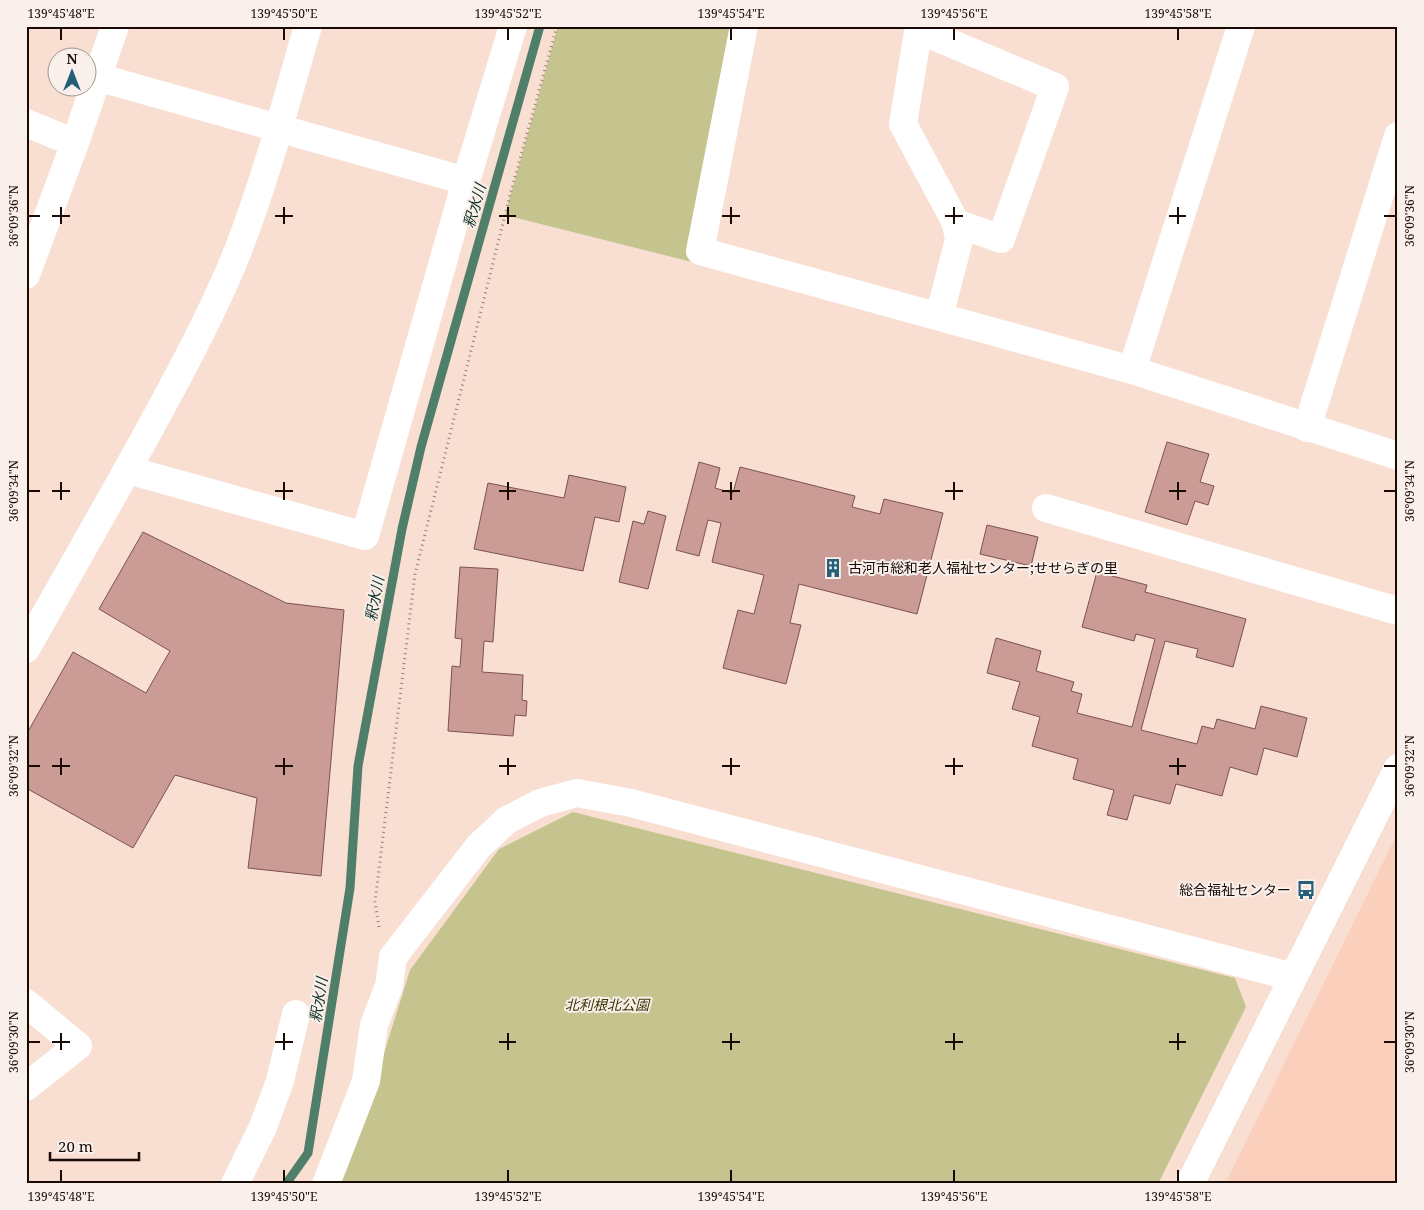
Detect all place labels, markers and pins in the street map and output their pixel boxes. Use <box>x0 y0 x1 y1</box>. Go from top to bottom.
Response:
building icon: 古河市総和老人福祉センター;せせらぎの里 <box>822 557 844 579</box>
place label: 古河市総和老人福祉センター;せせらぎの里 <box>848 558 1118 577</box>
bus stop icon: 総合福祉センター <box>1295 879 1317 901</box>
place label: 総合福祉センター <box>1179 880 1291 899</box>

